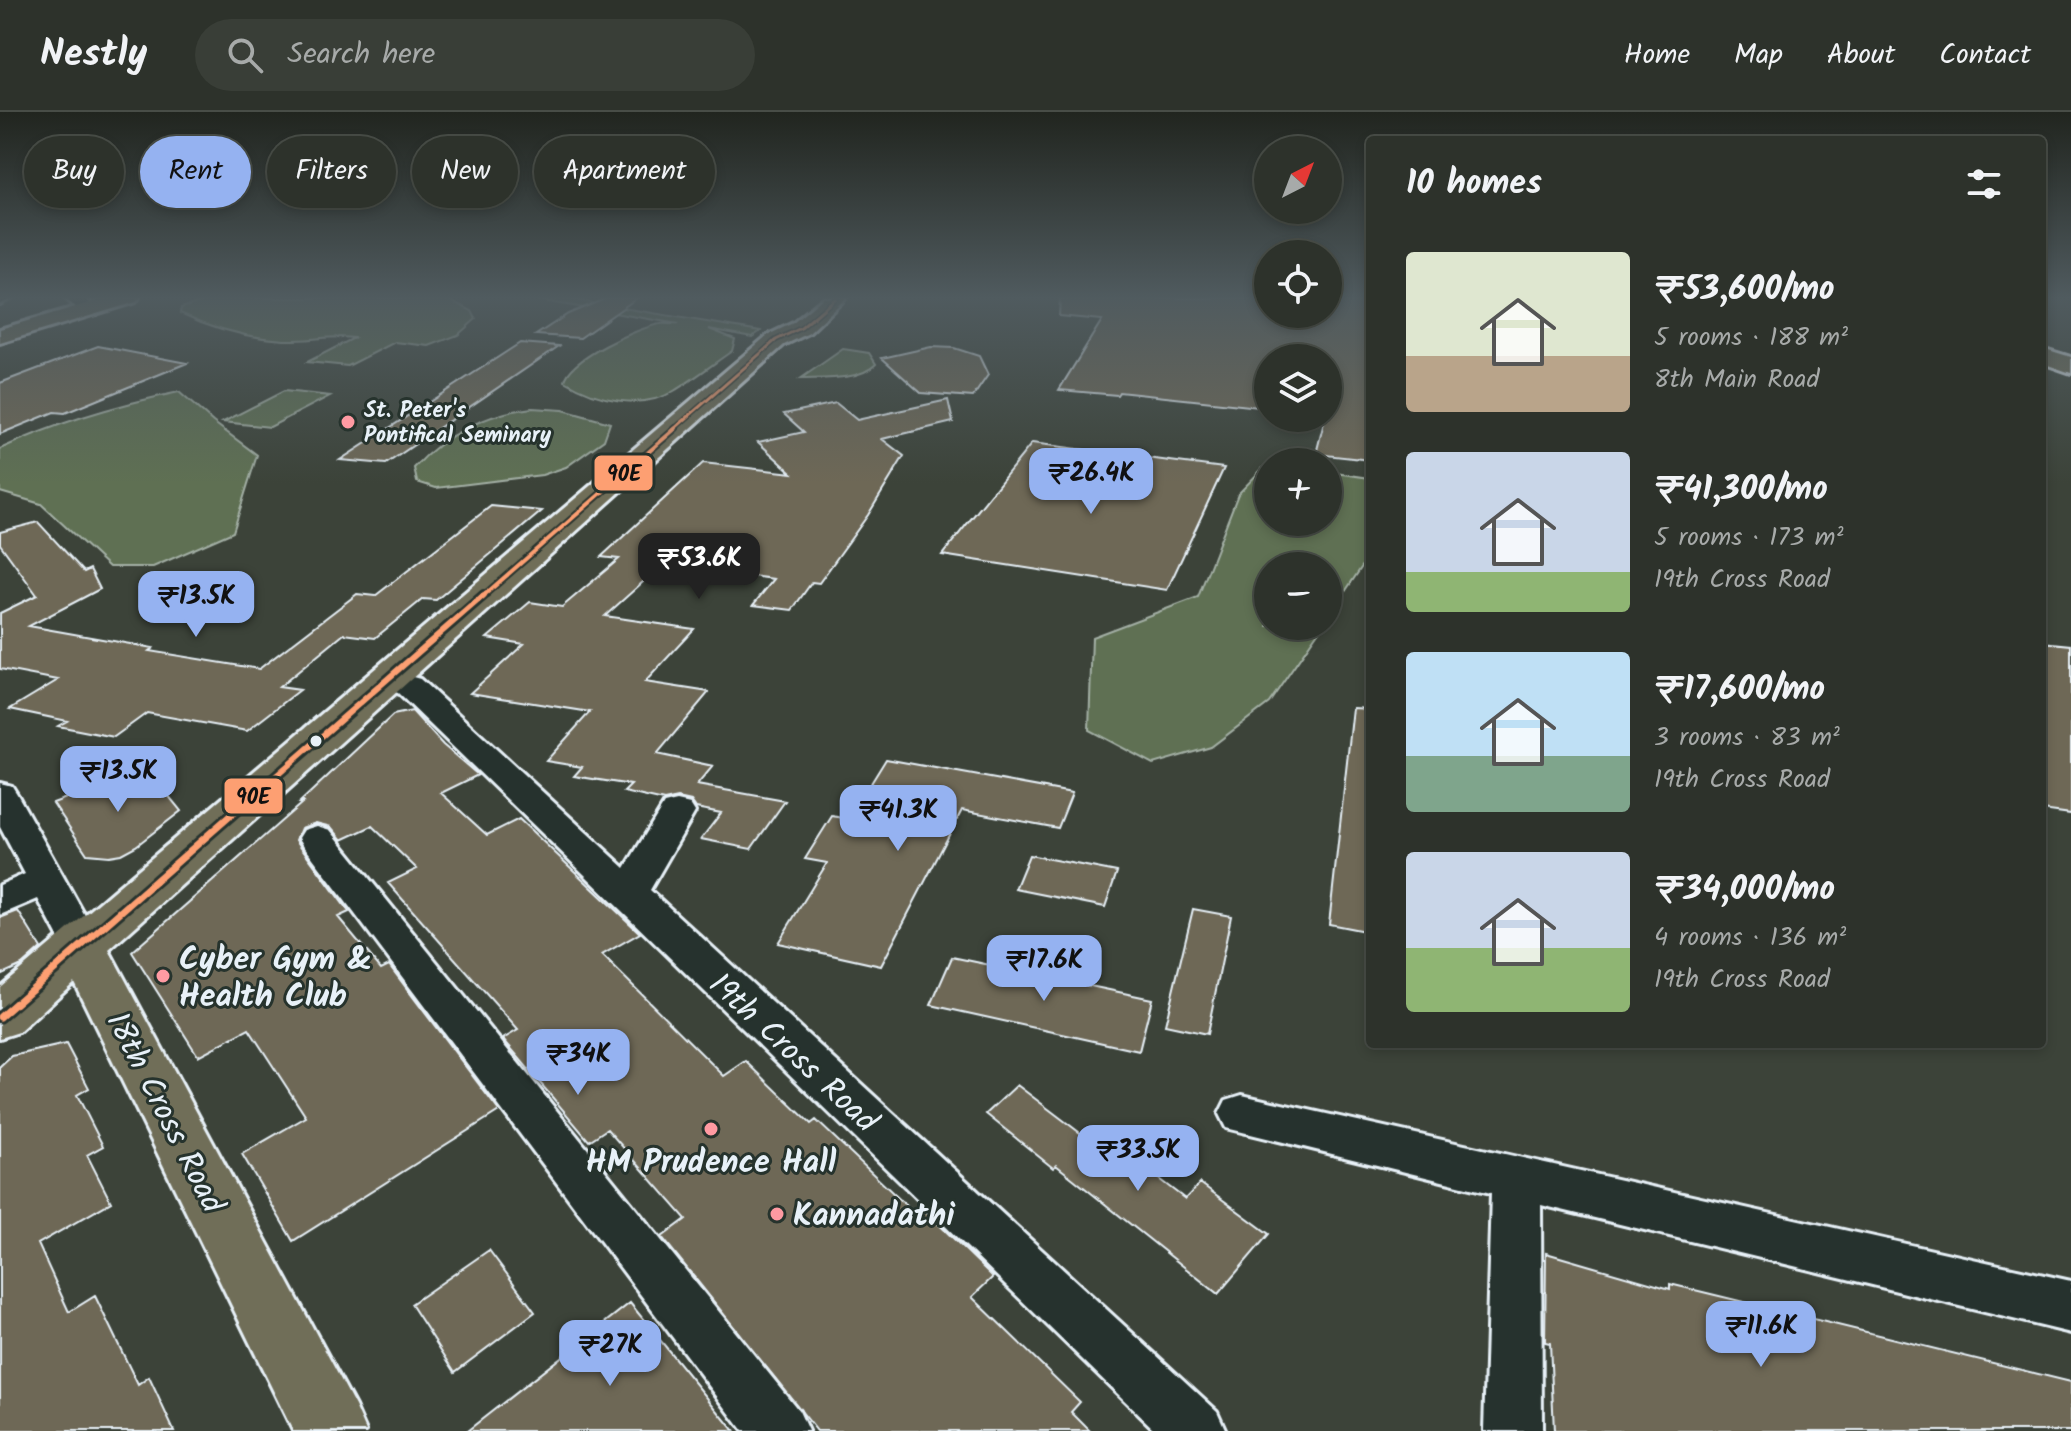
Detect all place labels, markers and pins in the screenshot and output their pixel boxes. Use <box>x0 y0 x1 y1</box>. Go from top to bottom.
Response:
place label: St. Peter's Pontifical Seminary <box>364 394 552 454</box>
marker: St. Peter's Pontifical Seminary <box>339 413 357 431</box>
pin: ₹26.4K <box>1026 448 1156 516</box>
pin: ₹53.6K <box>634 533 764 601</box>
pin: ₹13.5K <box>131 571 261 639</box>
unlabelled marker <box>308 733 324 749</box>
pin: ₹13.5K <box>53 746 183 814</box>
pin: ₹41.3K <box>833 785 963 853</box>
place label: Cyber Gym & Health Club <box>179 935 372 1023</box>
pin: ₹17.6K <box>979 935 1109 1003</box>
marker: Cyber Gym & Health Club <box>154 967 172 985</box>
pin: ₹34K <box>531 1029 625 1097</box>
marker: HM Prudence Hall <box>702 1120 720 1138</box>
pin: ₹33.5K <box>1073 1125 1203 1193</box>
place label: HM Prudence Hall <box>586 1138 837 1189</box>
place label: Kannadathi <box>793 1191 955 1242</box>
marker: Kannadathi <box>768 1205 786 1223</box>
pin: ₹11.6K <box>1696 1301 1826 1369</box>
pin: ₹27K <box>563 1320 657 1388</box>

